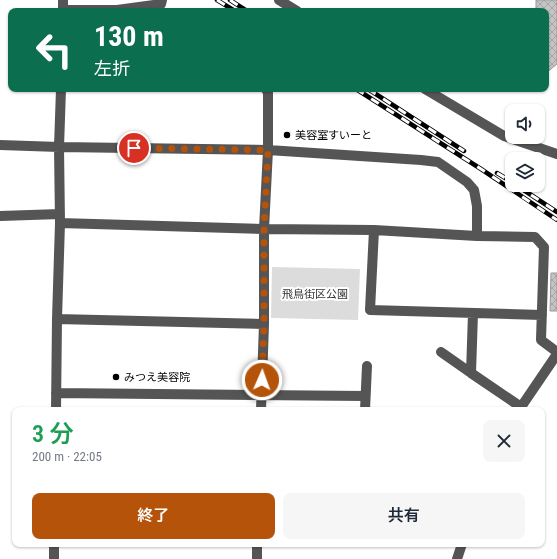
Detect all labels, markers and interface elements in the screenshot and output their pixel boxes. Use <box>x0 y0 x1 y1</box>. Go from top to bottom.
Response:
text: 130 m <box>94 20 164 53</box>
icon: left <box>28 24 80 76</box>
text: 左折 <box>94 58 130 79</box>
map controls <box>505 104 545 192</box>
button: sound <box>505 104 545 144</box>
place label: 美容室すいーと <box>295 129 372 142</box>
marker: 美容室すいーと <box>282 130 292 140</box>
pin <box>117 131 151 165</box>
icon: arrive <box>123 137 145 159</box>
button: layers <box>505 152 545 192</box>
park label: 飛鳥街区公園 <box>282 288 348 301</box>
position arrow <box>241 359 283 401</box>
place label: みつえ美容院 <box>124 371 190 384</box>
marker: みつえ美容院 <box>111 372 121 382</box>
text: 3 分 <box>32 420 74 448</box>
button: close <box>483 420 525 462</box>
text: 200 m · 22:05 <box>32 449 102 464</box>
button: 終了 <box>32 493 275 539</box>
button: 共有 <box>283 493 525 539</box>

